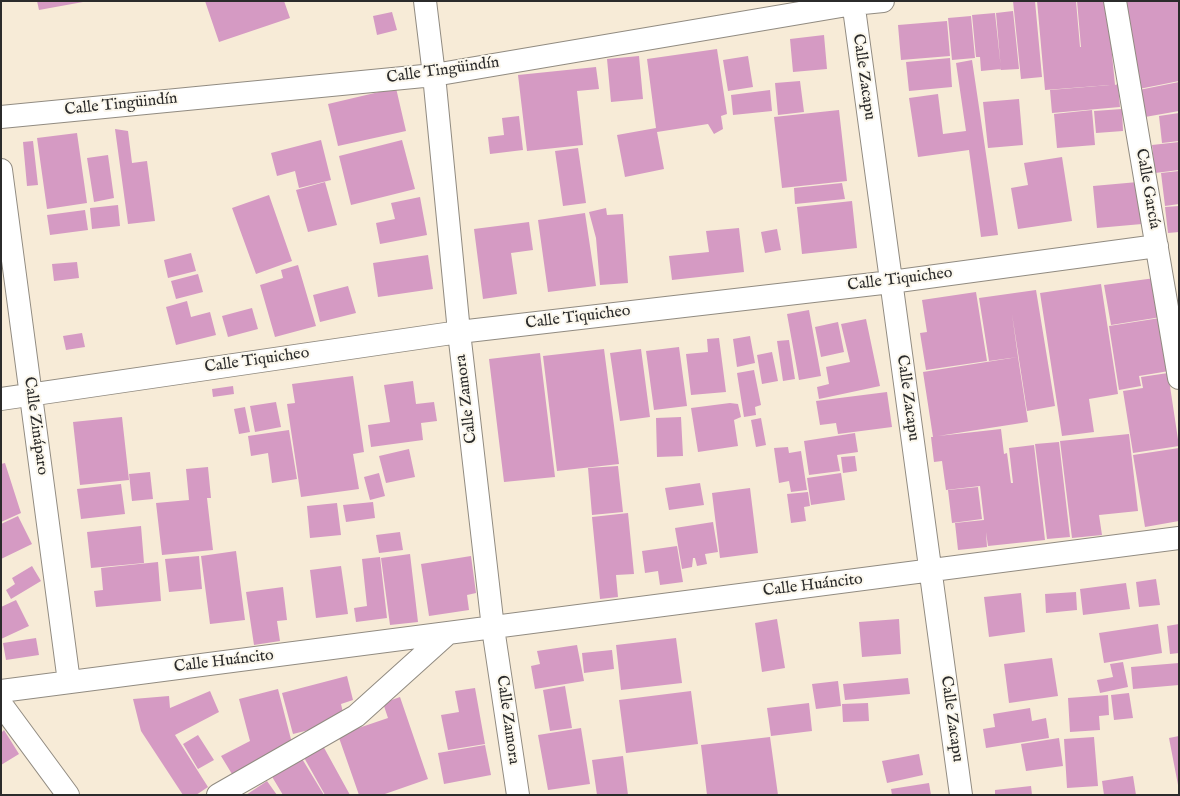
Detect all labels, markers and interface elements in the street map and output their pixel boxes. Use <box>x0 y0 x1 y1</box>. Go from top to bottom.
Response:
street label: Calle Zacapu <box>847 33 879 121</box>
street label: Calle Tingüindín <box>385 54 501 88</box>
street label: Calle Tingüindín <box>64 90 178 120</box>
street label: Calle García <box>1130 147 1164 231</box>
street label: Calle Tiquicheo <box>846 264 954 296</box>
street label: Calle Tiquicheo <box>524 302 632 334</box>
street label: Calle Tiquicheo <box>203 344 311 378</box>
street label: Calle Zamora <box>452 353 482 445</box>
street label: Calle Zacapu <box>891 354 923 442</box>
street label: Calle Zináparo <box>19 376 51 476</box>
street label: Calle Huáncito <box>762 570 864 602</box>
street label: Calle Huáncito <box>173 646 275 678</box>
street label: Calle Zamora <box>491 674 523 766</box>
street label: Calle Zacapu <box>935 675 967 763</box>

